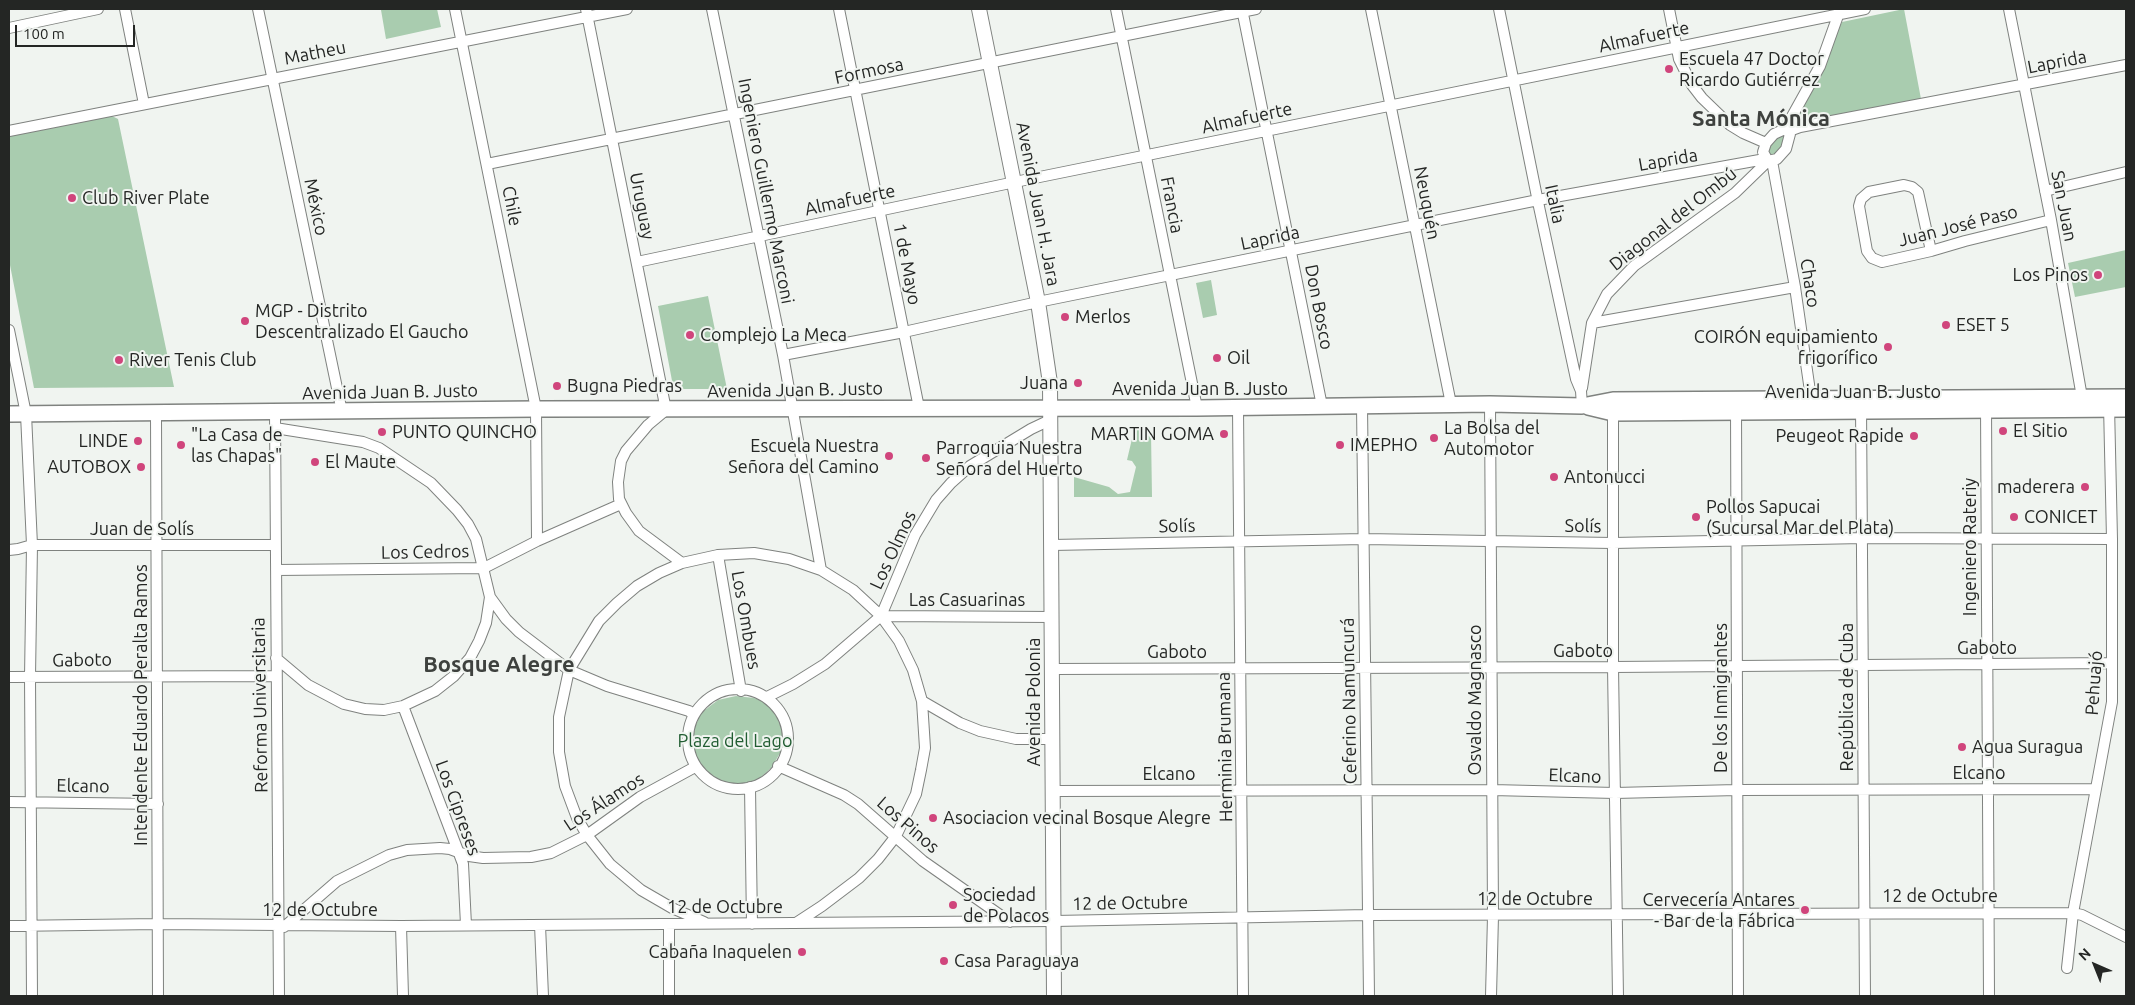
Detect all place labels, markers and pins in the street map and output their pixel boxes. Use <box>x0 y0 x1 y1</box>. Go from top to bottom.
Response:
place label: Escuela 47 Doctor Ricardo Gutiérrez <box>1679 48 1824 90</box>
marker: Escuela 47 Doctor Ricardo Gutiérrez <box>1663 63 1675 75</box>
place label: Club River Plate <box>82 187 210 209</box>
marker: Club River Plate <box>66 192 78 204</box>
place label: Los Pinos <box>2013 264 2088 286</box>
marker: Los Pinos <box>2092 269 2104 281</box>
place label: MGP - Distrito Descentralizado El Gaucho <box>255 300 468 342</box>
place label: Merlos <box>1075 306 1130 328</box>
marker: Merlos <box>1059 311 1071 323</box>
place label: ESET 5 <box>1956 314 2010 336</box>
marker: MGP - Distrito Descentralizado El Gaucho <box>239 315 251 327</box>
marker: ESET 5 <box>1940 319 1952 331</box>
place label: Complejo La Meca <box>700 324 847 346</box>
place label: COIRÓN equipamiento frigorífico <box>1694 326 1878 368</box>
marker: Complejo La Meca <box>684 329 696 341</box>
marker: COIRÓN equipamiento frigorífico <box>1882 341 1894 353</box>
place label: Oil <box>1227 347 1250 369</box>
place label: River Tenis Club <box>129 349 256 371</box>
marker: Oil <box>1211 352 1223 364</box>
marker: River Tenis Club <box>113 354 125 366</box>
place label: Juana <box>1020 372 1068 394</box>
place label: Bugna Piedras <box>567 375 682 397</box>
marker: Juana <box>1072 377 1084 389</box>
marker: Bugna Piedras <box>551 380 563 392</box>
place label: La Bolsa del Automotor <box>1444 417 1540 459</box>
place label: El Sitio <box>2013 420 2068 442</box>
place label: PUNTO QUINCHO <box>392 421 537 443</box>
place label: MARTIN GOMA <box>1091 423 1214 445</box>
place label: "La Casa de las Chapas" <box>191 424 283 466</box>
place label: Peugeot Rapide <box>1776 425 1904 447</box>
marker: El Sitio <box>1997 425 2009 437</box>
marker: PUNTO QUINCHO <box>376 426 388 438</box>
marker: MARTIN GOMA <box>1218 428 1230 440</box>
place label: LINDE <box>79 430 128 452</box>
marker: Peugeot Rapide <box>1908 430 1920 442</box>
marker: La Bolsa del Automotor <box>1428 432 1440 444</box>
place label: IMEPHO <box>1350 434 1418 456</box>
marker: LINDE <box>132 435 144 447</box>
place label: Escuela Nuestra Señora del Camino <box>728 435 879 478</box>
place label: Parroquia Nuestra Señora del Huerto <box>936 437 1083 479</box>
marker: "La Casa de las Chapas" <box>175 439 187 451</box>
marker: IMEPHO <box>1334 439 1346 451</box>
marker: Escuela Nuestra Señora del Camino <box>883 450 895 462</box>
place label: El Maute <box>325 451 396 473</box>
marker: Parroquia Nuestra Señora del Huerto <box>920 452 932 464</box>
place label: AUTOBOX <box>47 456 131 478</box>
marker: El Maute <box>309 456 321 468</box>
marker: AUTOBOX <box>135 461 147 473</box>
place label: Antonucci <box>1564 466 1645 488</box>
marker: Antonucci <box>1548 471 1560 483</box>
place label: maderera <box>1997 476 2075 498</box>
marker: maderera <box>2079 481 2091 493</box>
place label: Pollos Sapucai (Sucursal Mar del Plata) <box>1706 496 1894 538</box>
place label: CONICET <box>2024 506 2097 528</box>
marker: Pollos Sapucai (Sucursal Mar del Plata) <box>1690 511 1702 523</box>
marker: CONICET <box>2008 511 2020 523</box>
place label: Agua Suragua <box>1972 736 2083 758</box>
marker: Agua Suragua <box>1956 741 1968 753</box>
place label: Asociacion vecinal Bosque Alegre <box>943 807 1211 829</box>
marker: Asociacion vecinal Bosque Alegre <box>927 812 939 824</box>
place label: Sociedad de Polacos <box>963 884 1049 926</box>
place label: Cervecería Antares - Bar de la Fábrica <box>1643 889 1795 932</box>
marker: Sociedad de Polacos <box>947 899 959 911</box>
marker: Cervecería Antares - Bar de la Fábrica <box>1799 904 1811 916</box>
place label: Cabaña Inaquelen <box>648 941 792 963</box>
marker: Cabaña Inaquelen <box>796 946 808 958</box>
place label: Casa Paraguaya <box>954 950 1079 972</box>
marker: Casa Paraguaya <box>938 955 950 967</box>

